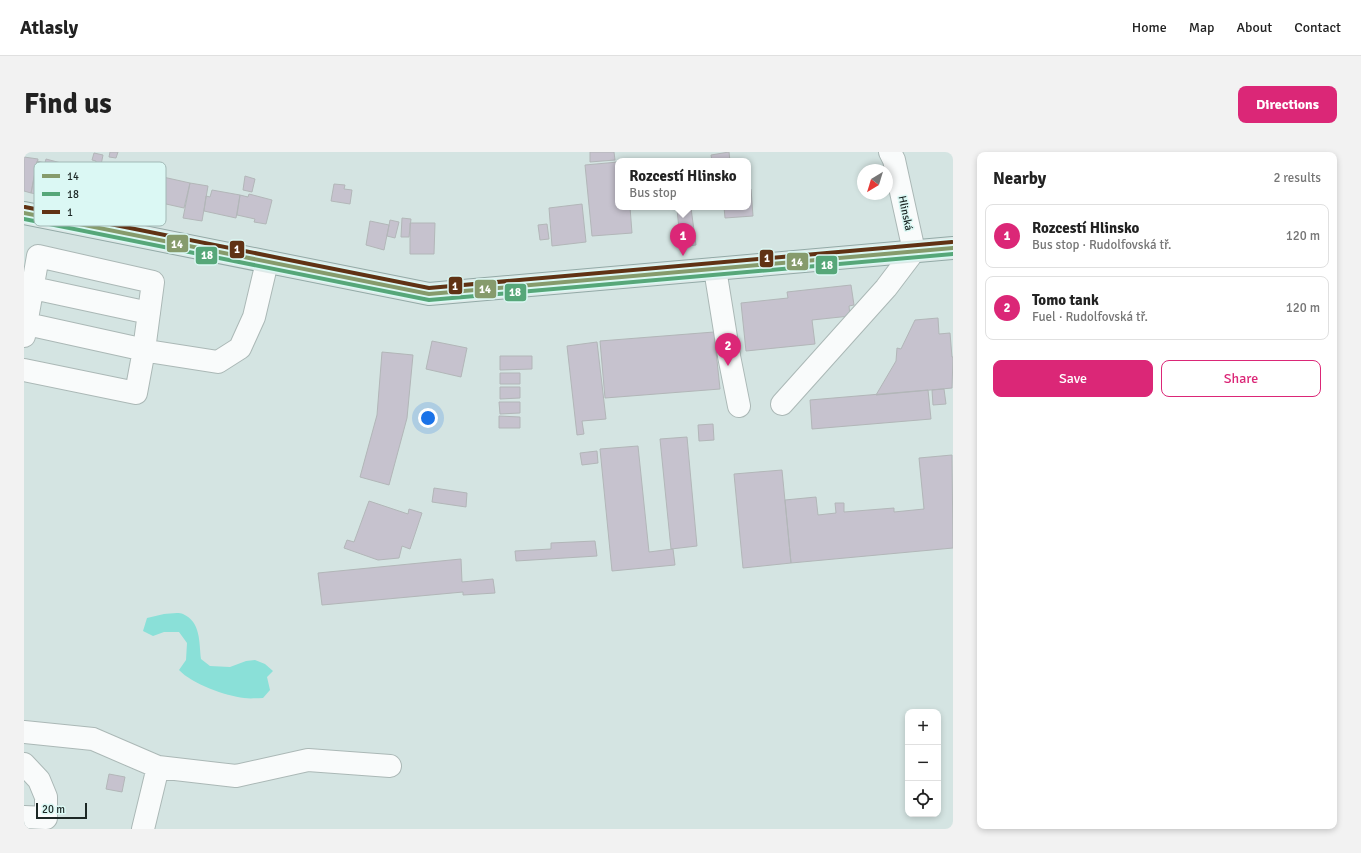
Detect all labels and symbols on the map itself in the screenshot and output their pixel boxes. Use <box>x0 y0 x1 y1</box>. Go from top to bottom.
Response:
legend <box>34 162 166 226</box>
north arrow <box>857 164 893 200</box>
text: 14 <box>67 170 79 183</box>
text: 18 <box>67 188 79 201</box>
street label: Hlinská <box>895 194 916 232</box>
text: 1 <box>67 206 73 219</box>
pin: 1 <box>670 223 696 256</box>
line badge: 14 <box>166 234 189 253</box>
text: 14 <box>171 238 183 251</box>
line badge: 1 <box>229 240 245 259</box>
text: 1 <box>234 243 240 256</box>
line badge: 18 <box>195 246 218 265</box>
text: 18 <box>201 249 213 262</box>
line badge: 1 <box>759 249 774 268</box>
text: 1 <box>764 252 770 265</box>
line badge: 14 <box>786 252 809 271</box>
line badge: 18 <box>815 255 838 275</box>
text: 14 <box>791 256 803 269</box>
text: 18 <box>821 259 833 272</box>
line badge: 1 <box>448 276 463 295</box>
line badge: 14 <box>474 279 497 299</box>
text: 1 <box>452 280 458 293</box>
text: 14 <box>479 283 491 296</box>
line badge: 18 <box>504 283 527 302</box>
text: 18 <box>509 286 521 299</box>
pin: 2 <box>715 333 741 366</box>
your location <box>418 408 438 428</box>
scale bar <box>36 801 87 820</box>

